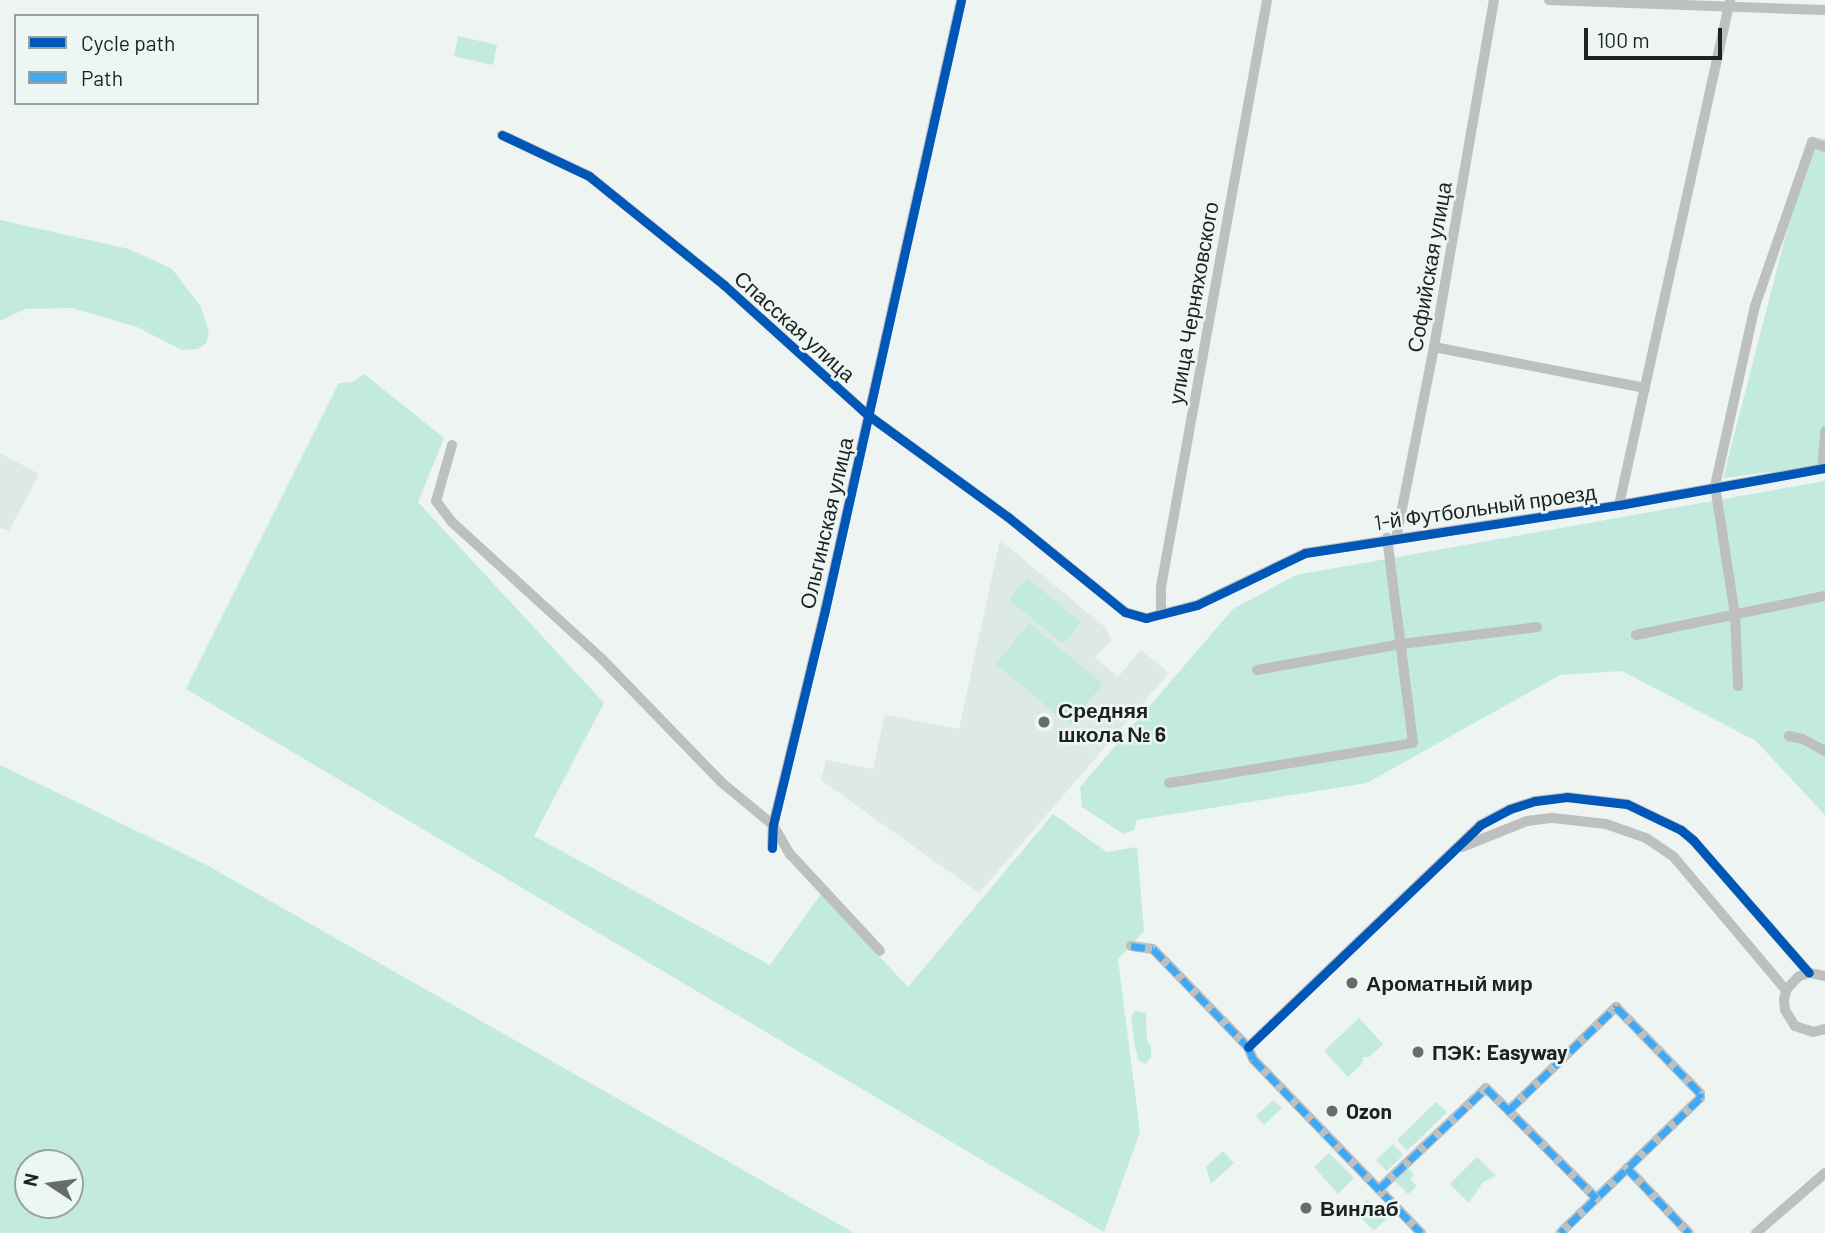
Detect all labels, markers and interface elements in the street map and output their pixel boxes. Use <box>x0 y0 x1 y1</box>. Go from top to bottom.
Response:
legend <box>14 14 259 105</box>
scale bar <box>1587 14 1725 58</box>
text: 100 m <box>1597 27 1650 52</box>
text: Cycle path <box>81 30 175 55</box>
text: Path <box>81 65 123 90</box>
street label: Софийская улица <box>1402 180 1456 354</box>
street label: улица Черняховского <box>1163 200 1223 406</box>
street label: Спасская улица <box>729 265 861 387</box>
street label: Ольгинская улица <box>794 435 858 611</box>
street label: 1-й Футбольный проезд <box>1372 479 1598 535</box>
place label: Средняя школа № 6 <box>1058 697 1166 747</box>
marker: Средняя школа № 6 <box>1036 714 1052 730</box>
place label: Ароматный мир <box>1366 970 1533 996</box>
marker: Ароматный мир <box>1344 975 1360 991</box>
place label: ПЭК: Easyway <box>1432 1039 1568 1065</box>
marker: ПЭК: Easyway <box>1410 1044 1426 1060</box>
place label: Ozon <box>1346 1098 1392 1124</box>
marker: Ozon <box>1324 1103 1340 1119</box>
north arrow <box>14 1149 84 1219</box>
text: N <box>17 1171 43 1188</box>
place label: Винлаб <box>1320 1195 1399 1221</box>
marker: Винлаб <box>1298 1200 1314 1216</box>

